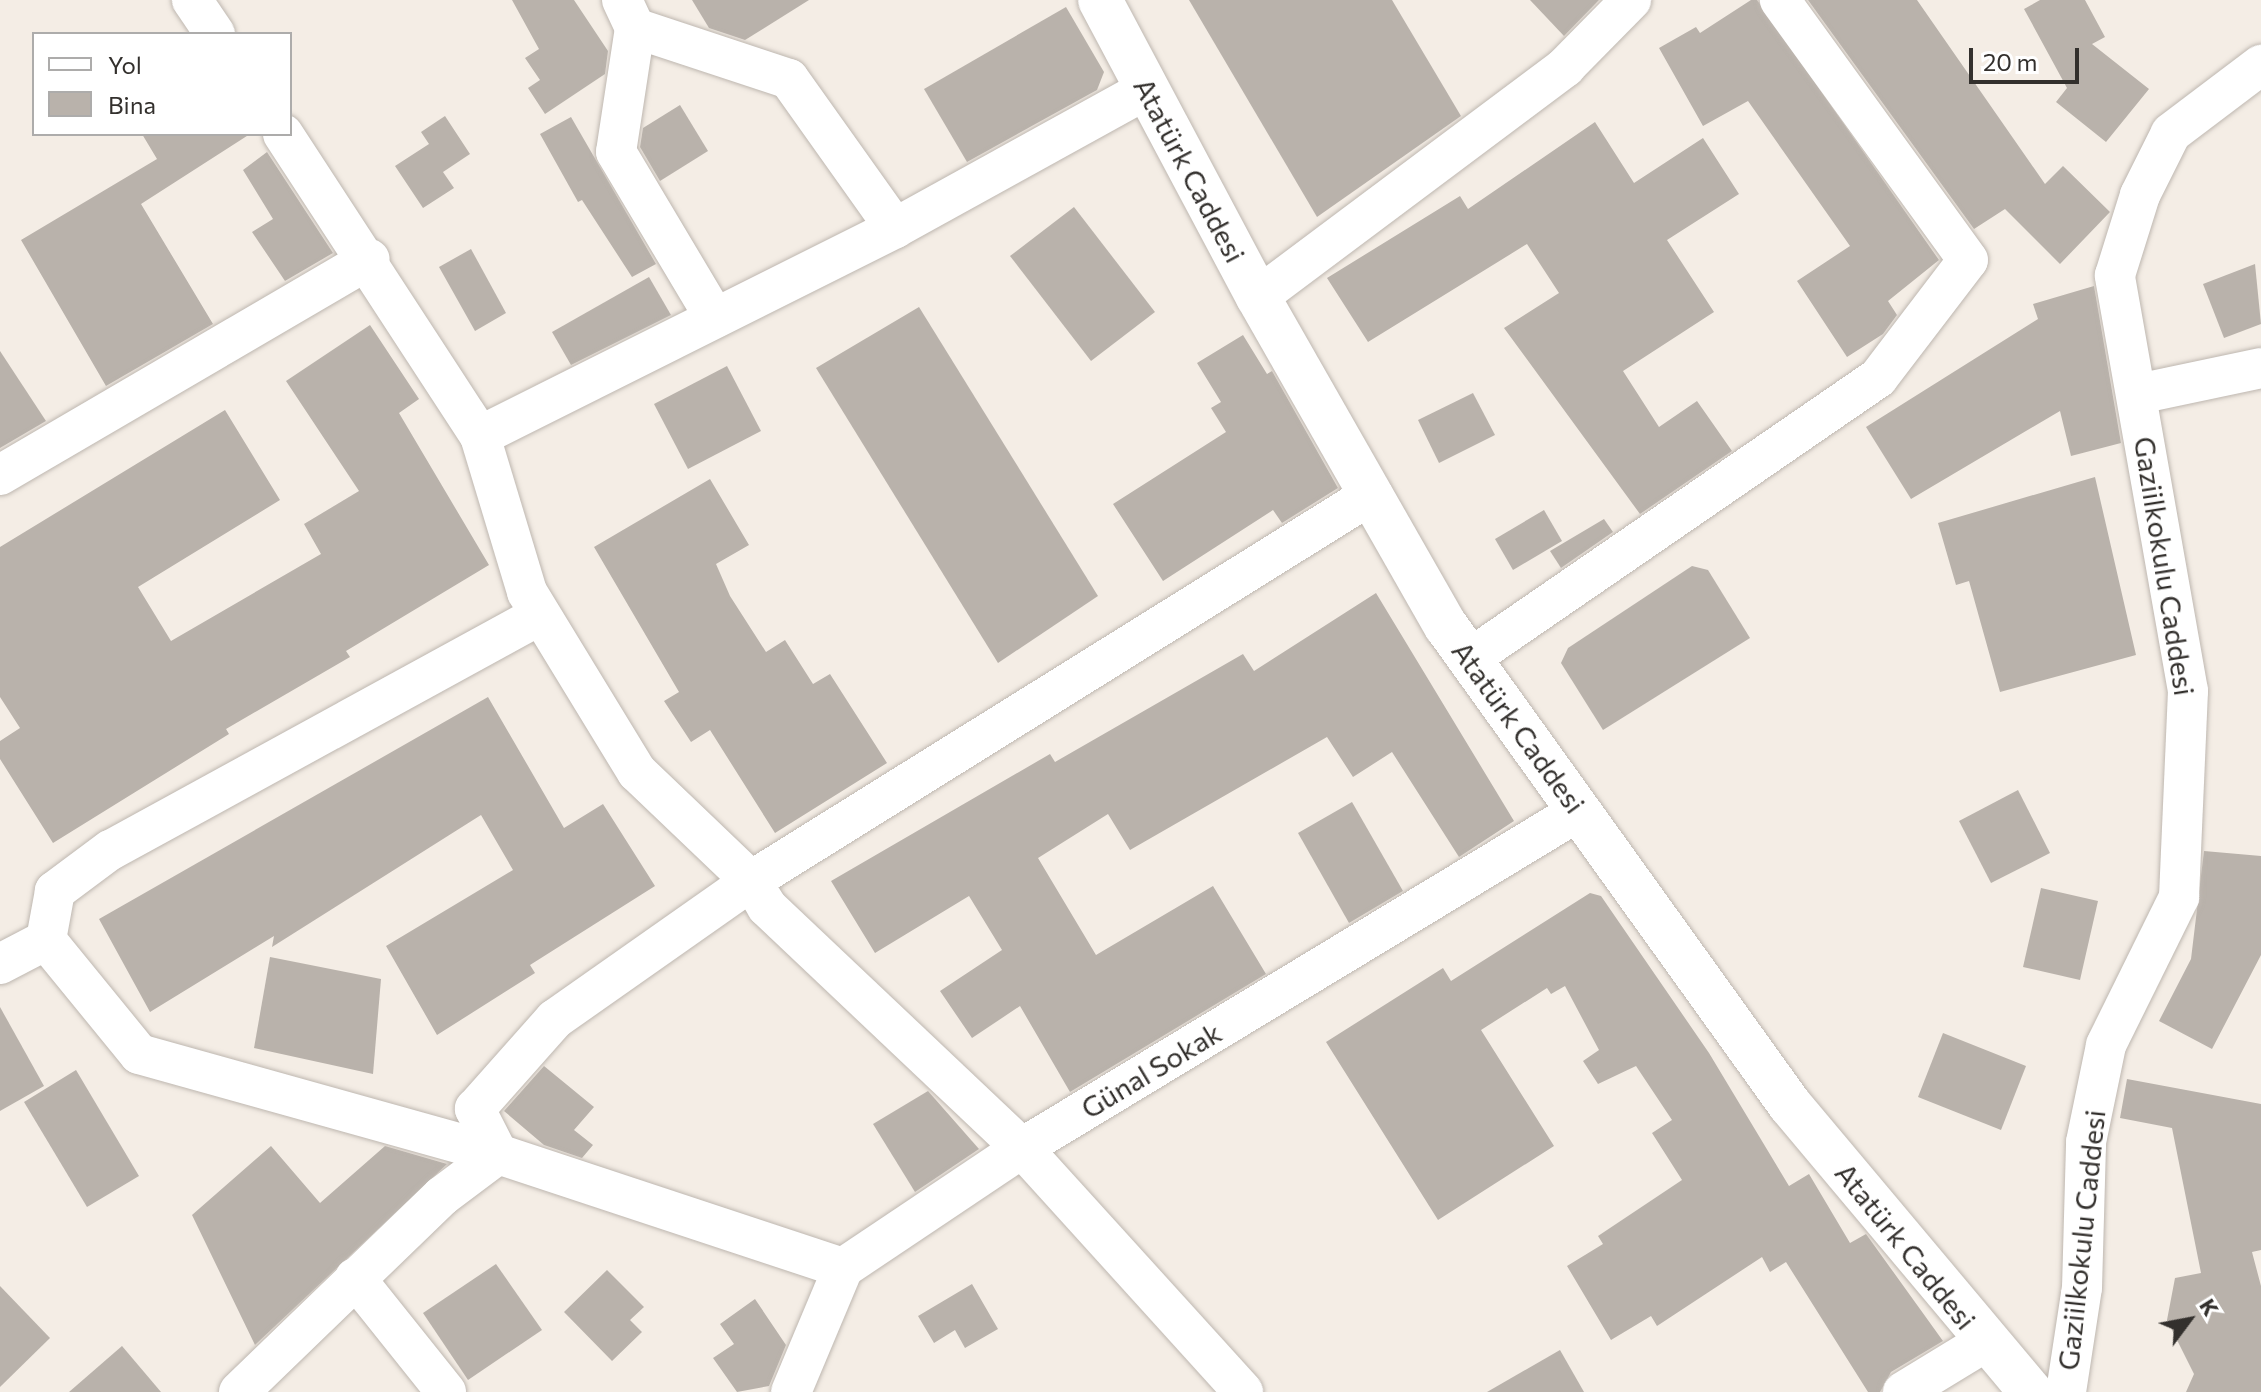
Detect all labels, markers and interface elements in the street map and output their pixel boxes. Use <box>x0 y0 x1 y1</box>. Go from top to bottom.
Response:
legend <box>32 32 292 136</box>
scale bar <box>1973 32 2083 82</box>
text: 20 m <box>1983 47 2037 76</box>
text: Yol <box>108 50 142 79</box>
street label: Atatürk Caddesi <box>1127 72 1253 268</box>
text: Bina <box>108 90 156 119</box>
street label: Gaziilkokulu Caddesi <box>2128 434 2202 698</box>
street label: Atatürk Caddesi <box>1445 635 1593 819</box>
street label: Günal Sokak <box>1075 1015 1227 1125</box>
street label: Gaziilkokulu Caddesi <box>2051 1108 2111 1372</box>
street label: Atatürk Caddesi <box>1829 1156 1983 1336</box>
north arrow <box>2149 1280 2229 1360</box>
text: K <box>2194 1293 2225 1321</box>

